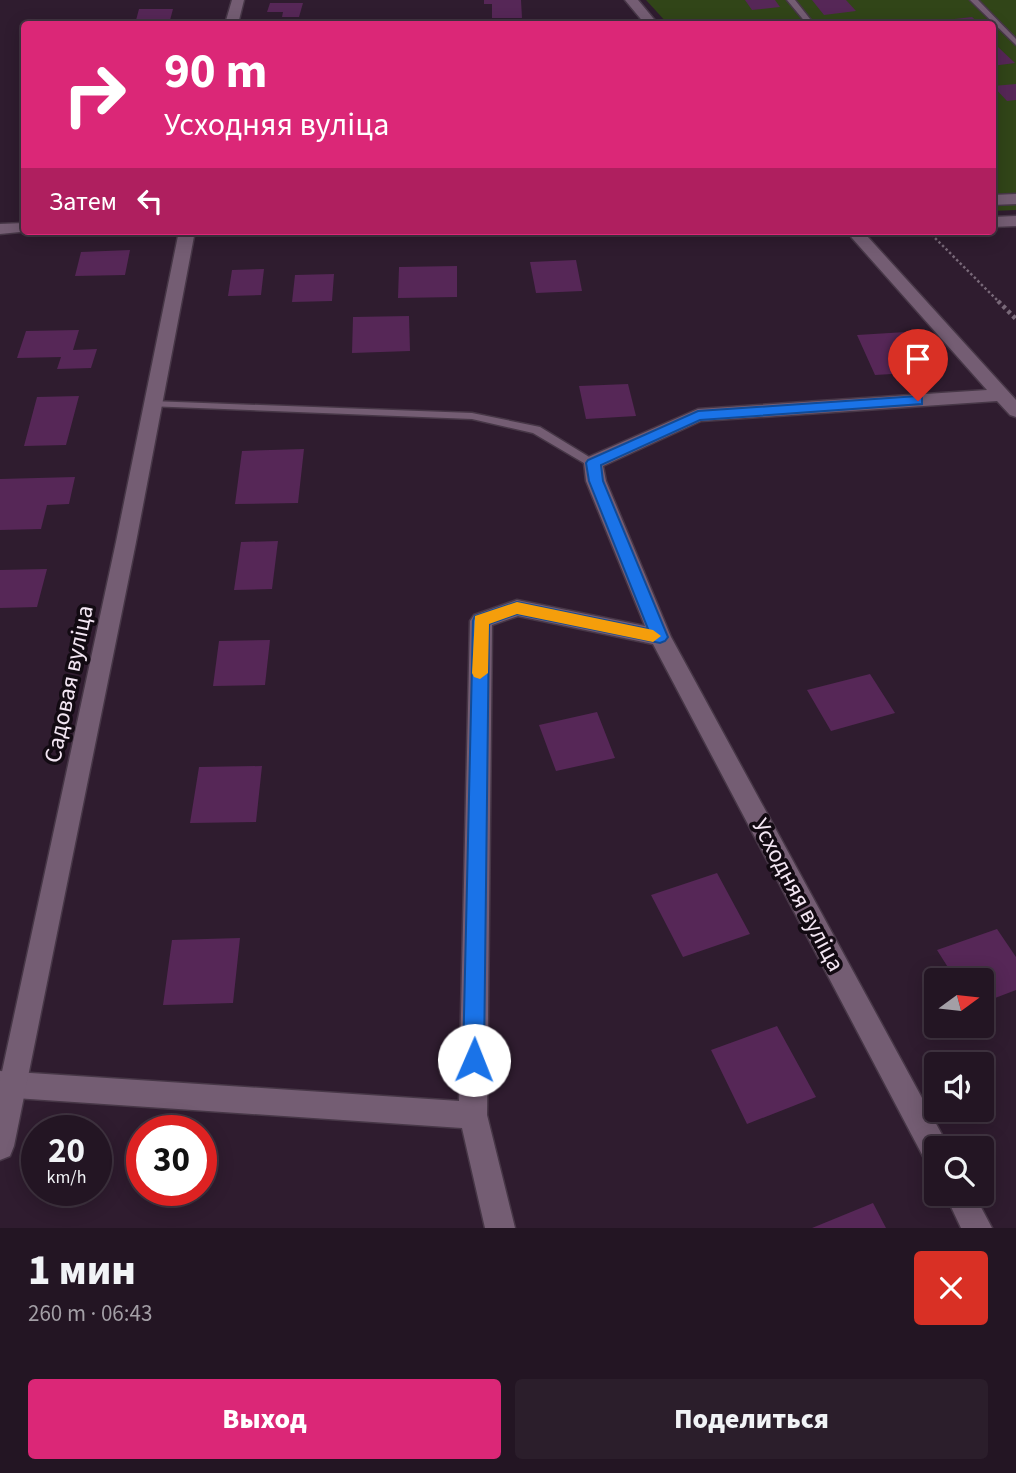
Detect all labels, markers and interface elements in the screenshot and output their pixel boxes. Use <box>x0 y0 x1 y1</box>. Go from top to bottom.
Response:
text: 90 m <box>164 37 268 107</box>
icon: right <box>49 49 140 140</box>
text: Усходняя вуліца <box>164 102 389 148</box>
icon: left <box>131 182 169 220</box>
text: Затем <box>49 183 117 220</box>
pin <box>888 329 948 401</box>
icon: arrive <box>899 340 937 378</box>
street label: Садовая вуліца <box>35 602 103 766</box>
street label: Усходняя вуліца <box>743 812 853 978</box>
north arrow <box>924 968 994 1038</box>
map controls <box>924 968 994 1206</box>
position arrow <box>437 1023 511 1097</box>
button: sound <box>924 1052 994 1122</box>
speed limit sign: 30 <box>126 1115 217 1206</box>
text: 20 <box>48 1126 85 1176</box>
button: search <box>924 1136 994 1206</box>
text: km/h <box>47 1165 86 1190</box>
text: 1 мин <box>28 1241 136 1301</box>
button: close <box>914 1251 988 1325</box>
text: 260 m · 06:43 <box>28 1297 152 1330</box>
button: Выход <box>28 1379 501 1459</box>
button: Поделиться <box>515 1379 988 1459</box>

